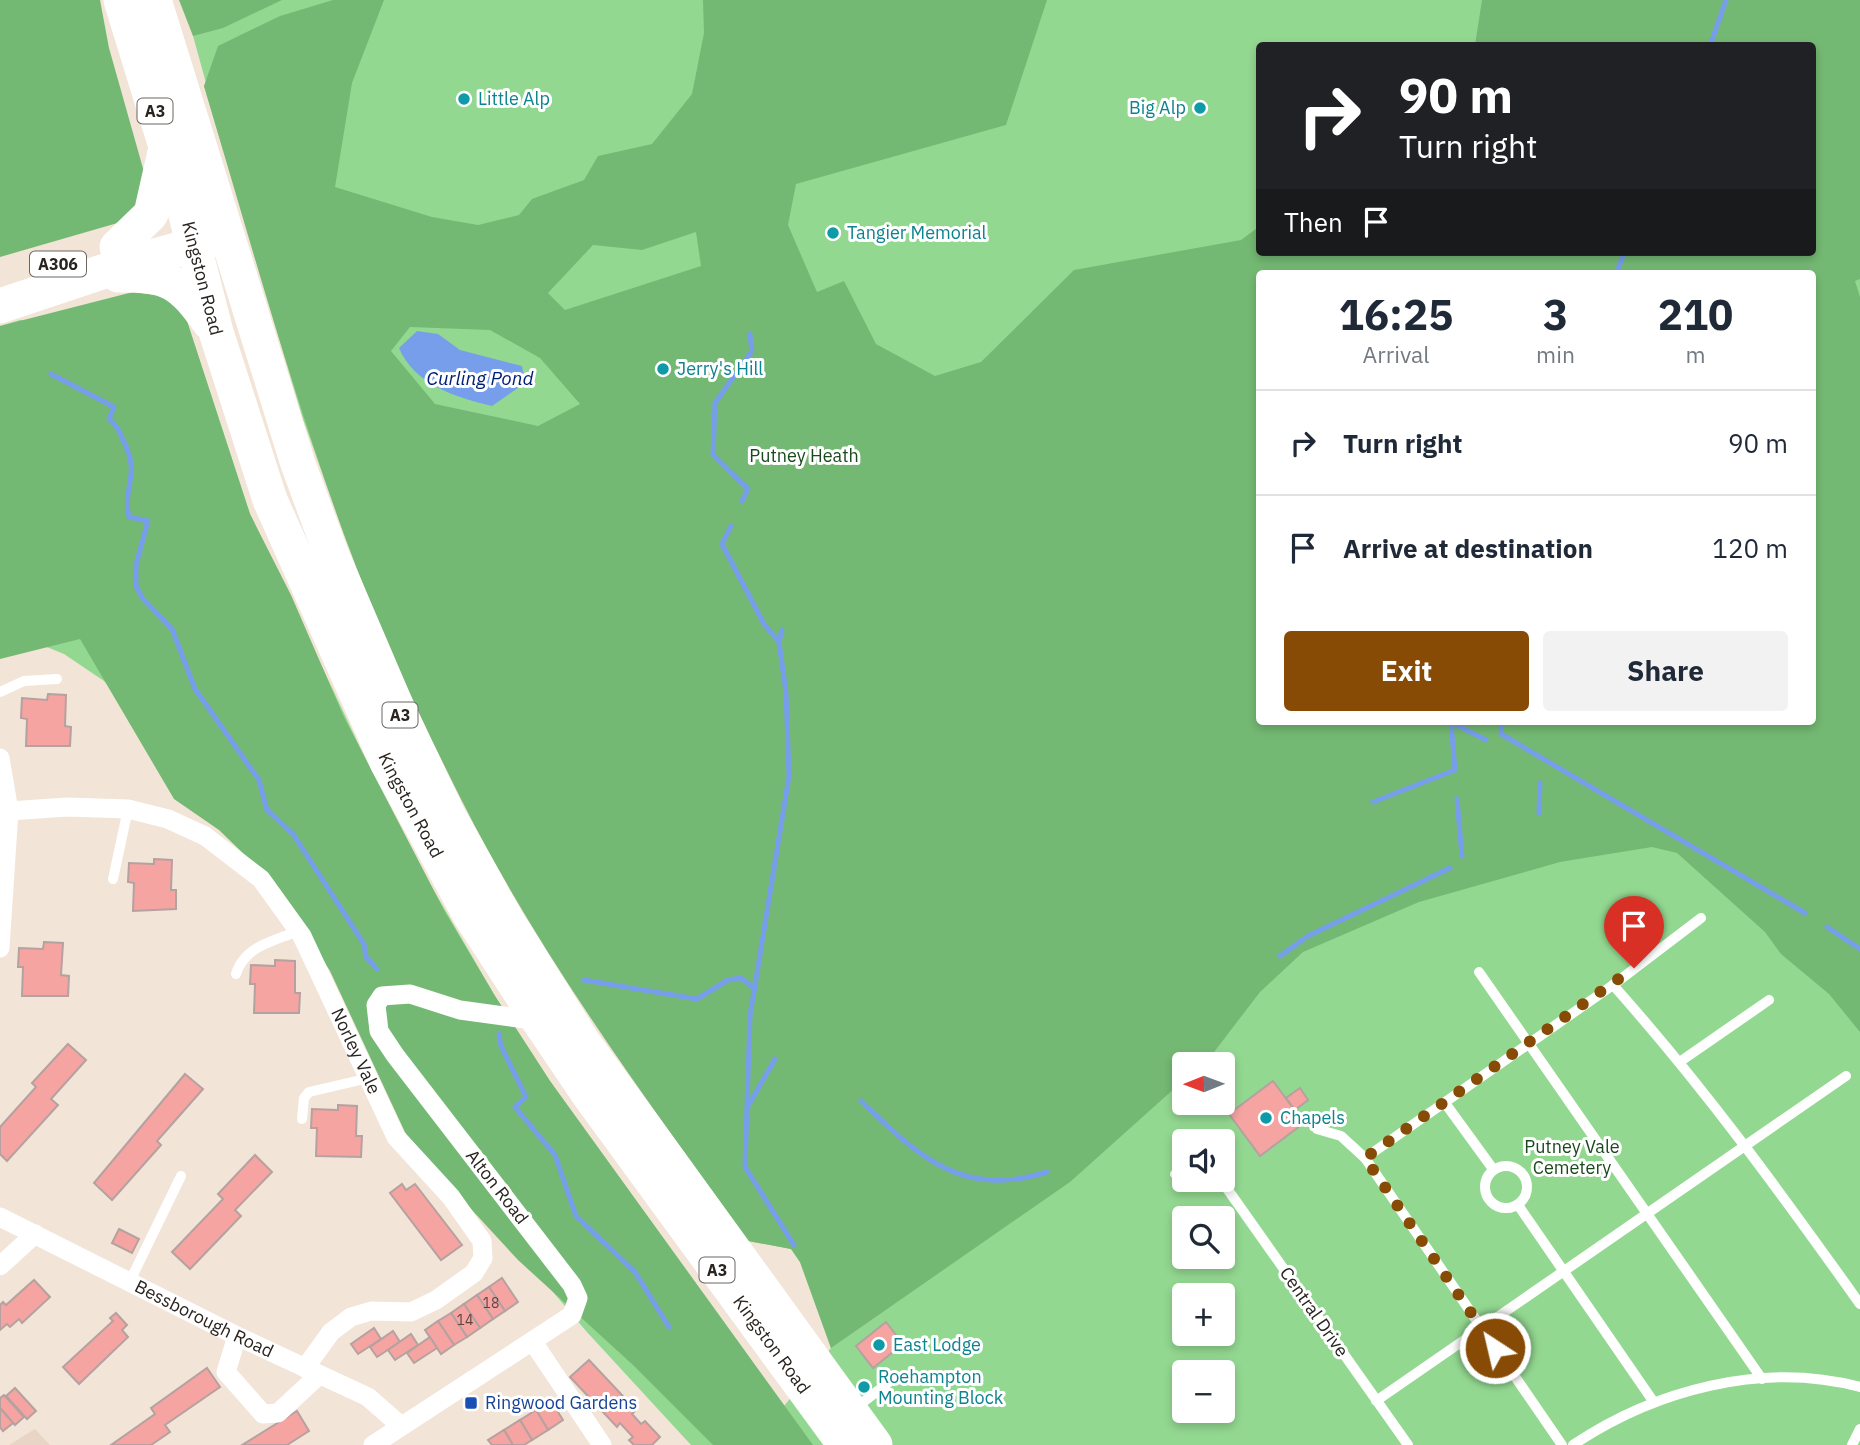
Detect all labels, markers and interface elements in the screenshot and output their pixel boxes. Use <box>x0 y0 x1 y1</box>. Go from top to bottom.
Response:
text: 90 m <box>1399 63 1513 126</box>
icon: right <box>1284 70 1375 161</box>
place label: Little Alp <box>478 87 550 110</box>
marker: Little Alp <box>456 91 472 107</box>
place label: Big Alp <box>1129 96 1186 119</box>
road number: A3 <box>138 99 172 124</box>
marker: Big Alp <box>1192 100 1208 116</box>
text: Turn right <box>1399 125 1537 167</box>
icon: arrive <box>1357 203 1395 241</box>
text: Then <box>1284 205 1343 239</box>
street label: Kingston Road <box>177 219 228 338</box>
place label: Tangier Memorial <box>847 221 987 244</box>
marker: Tangier Memorial <box>825 225 841 241</box>
road number: A306 <box>30 252 86 276</box>
text: 16:25 <box>1339 287 1453 342</box>
text: 3 <box>1543 287 1568 342</box>
text: 210 <box>1658 287 1733 342</box>
text: Arrival <box>1363 339 1430 369</box>
text: min <box>1536 339 1575 369</box>
text: m <box>1685 339 1706 369</box>
place label: Jerry's Hill <box>677 357 763 380</box>
marker: Jerry's Hill <box>655 361 671 377</box>
water label: Curling Pond <box>426 366 534 390</box>
icon: right <box>1284 424 1322 462</box>
text: Turn right <box>1343 426 1462 460</box>
text: 90 m <box>1728 426 1788 460</box>
park label: Putney Heath <box>749 444 859 467</box>
icon: arrive <box>1284 529 1322 567</box>
text: Arrive at destination <box>1343 531 1593 565</box>
text: 120 m <box>1712 531 1788 565</box>
button: Exit <box>1284 631 1529 711</box>
button: Share <box>1543 631 1788 711</box>
road number: A3 <box>382 702 418 728</box>
street label: Kingston Road <box>373 749 449 862</box>
pin <box>1604 896 1664 968</box>
icon: arrive <box>1615 907 1653 945</box>
street label: Norley Vale <box>326 1004 386 1098</box>
north arrow <box>1172 1052 1236 1115</box>
map controls <box>1172 1052 1235 1423</box>
place label: Chapels <box>1280 1106 1345 1129</box>
marker: Chapels <box>1258 1110 1274 1126</box>
button: sound <box>1172 1129 1235 1192</box>
park label: Putney Vale Cemetery <box>1524 1135 1620 1179</box>
street label: Alton Road <box>461 1145 534 1229</box>
button: search <box>1172 1206 1235 1269</box>
road number: A3 <box>700 1258 734 1282</box>
street label: Central Drive <box>1275 1262 1354 1361</box>
street label: Bessborough Road <box>131 1274 277 1362</box>
button: + <box>1172 1283 1235 1346</box>
street label: Kingston Road <box>728 1291 816 1398</box>
house number: 18 <box>483 1294 499 1312</box>
house number: 14 <box>457 1311 473 1329</box>
position arrow <box>1458 1311 1532 1385</box>
place label: East Lodge <box>893 1333 981 1356</box>
marker: East Lodge <box>871 1337 887 1353</box>
button: − <box>1172 1360 1235 1423</box>
place label: Roehampton Mounting Block <box>878 1365 1004 1409</box>
marker: Roehampton Mounting Block <box>856 1379 872 1395</box>
place label: Ringwood Gardens <box>485 1391 637 1414</box>
marker: Ringwood Gardens <box>463 1395 479 1411</box>

